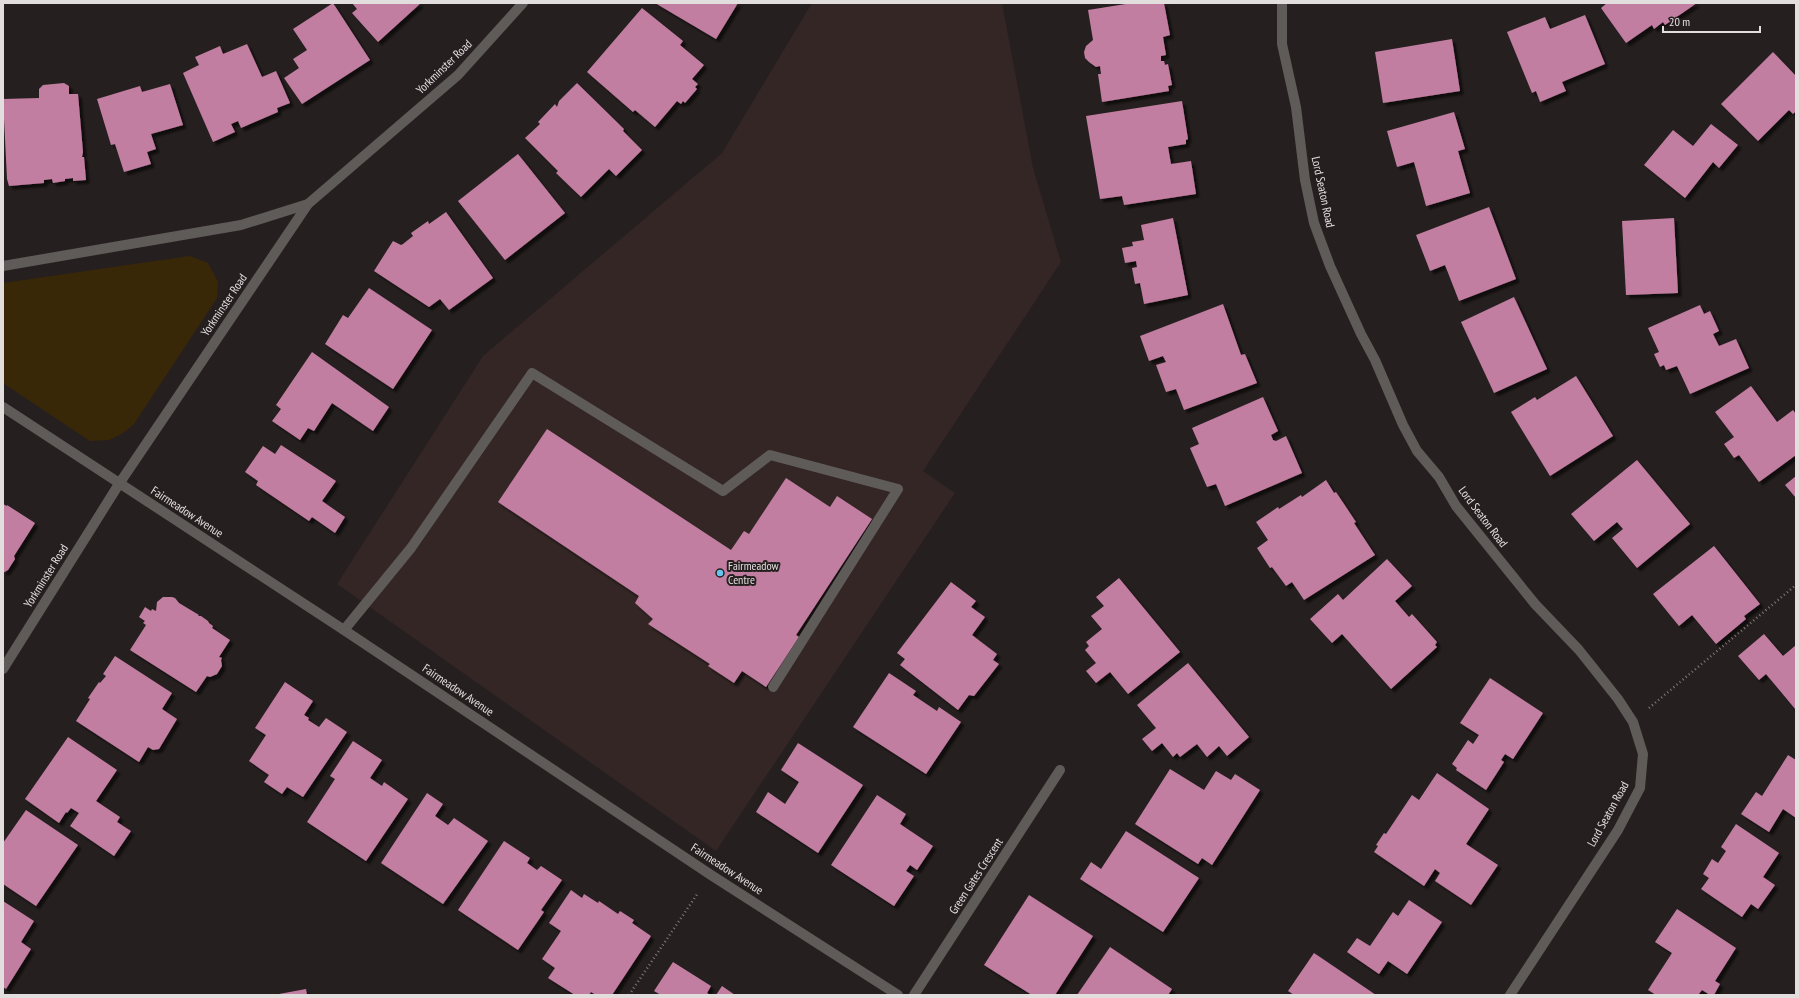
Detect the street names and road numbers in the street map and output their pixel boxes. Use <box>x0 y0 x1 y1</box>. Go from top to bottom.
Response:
street label: Yorkminster Road <box>413 36 475 97</box>
street label: Lord Seaton Road <box>1309 155 1338 229</box>
street label: Yorkminster Road <box>197 271 250 339</box>
street label: Fairmeadow Avenue <box>148 483 226 540</box>
street label: Lord Seaton Road <box>1456 483 1511 550</box>
street label: Yorkminster Road <box>20 541 71 610</box>
street label: Fairmeadow Avenue <box>420 660 497 719</box>
street label: Lord Seaton Road <box>1583 779 1632 849</box>
street label: Green Gates Crescent <box>945 834 1006 917</box>
street label: Fairmeadow Avenue <box>688 840 766 897</box>

